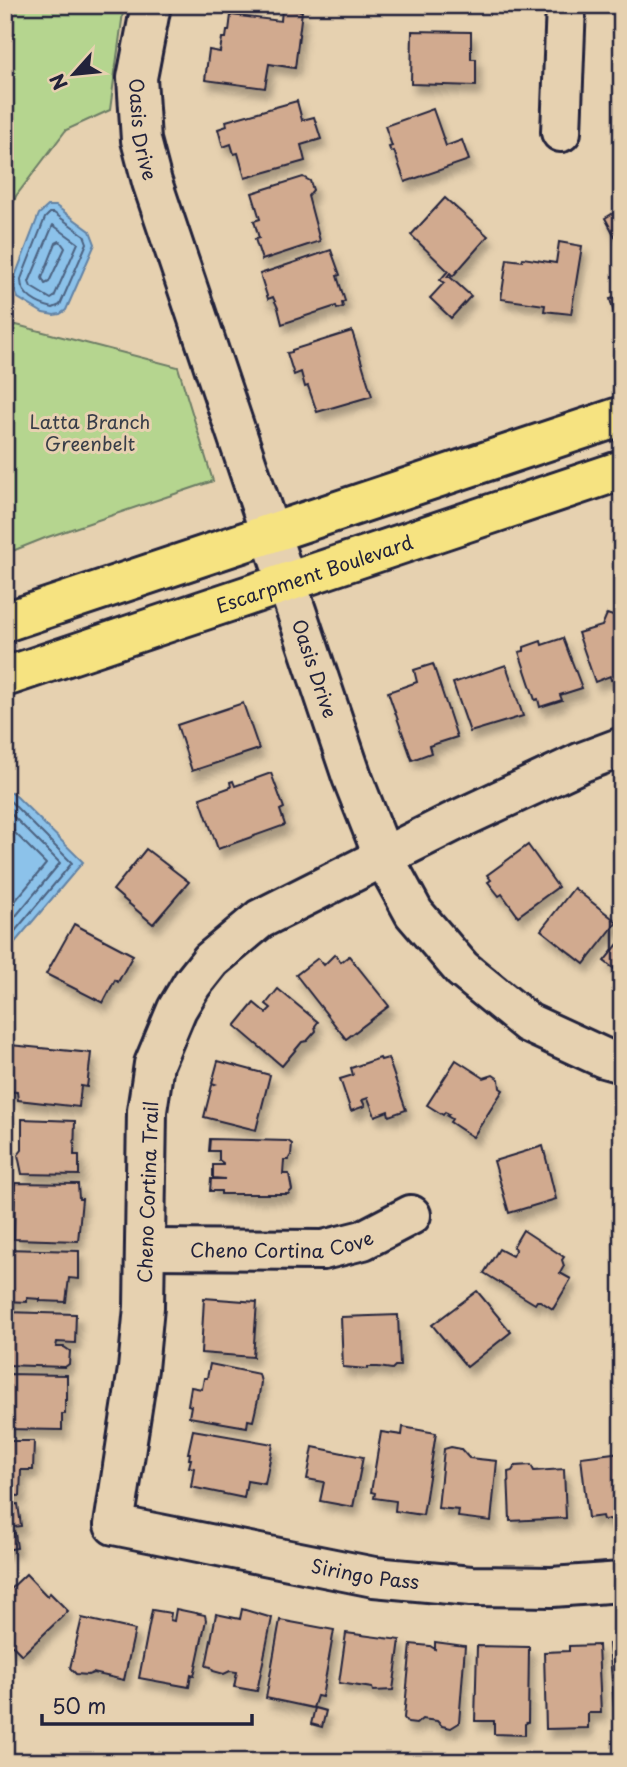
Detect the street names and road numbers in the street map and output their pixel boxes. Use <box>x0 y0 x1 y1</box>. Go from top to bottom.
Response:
street label: Oasis Drive <box>123 77 165 183</box>
street label: Escarpment Boulevard <box>212 527 417 619</box>
street label: Oasis Drive <box>286 615 345 722</box>
street label: Cheno Cortina Trail <box>130 1101 164 1283</box>
street label: Cheno Cortina Cove <box>190 1223 378 1264</box>
street label: Siringo Pass <box>309 1551 421 1595</box>

